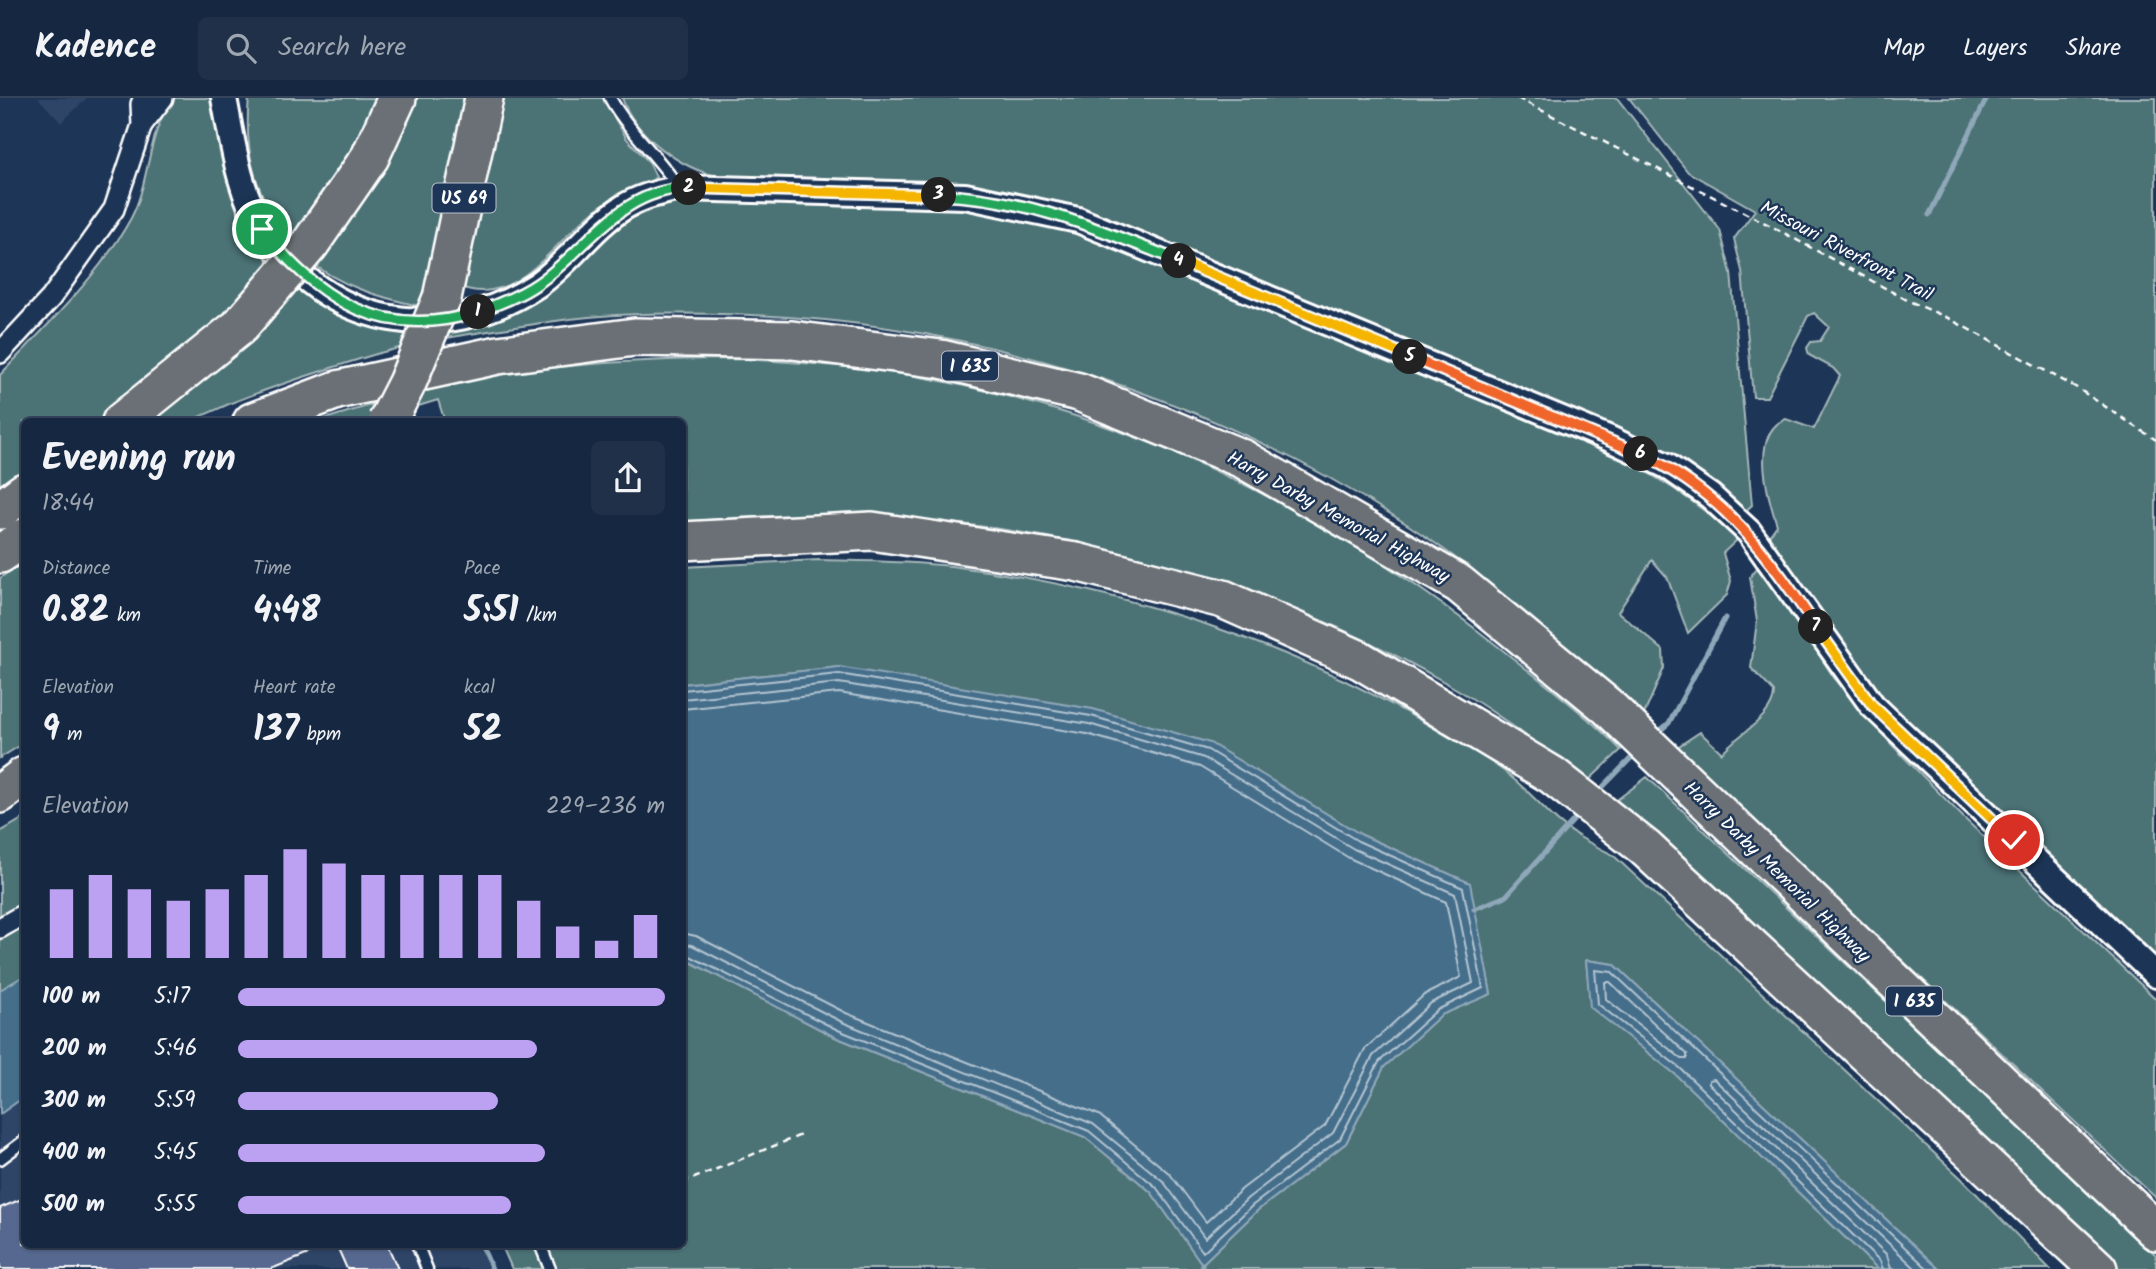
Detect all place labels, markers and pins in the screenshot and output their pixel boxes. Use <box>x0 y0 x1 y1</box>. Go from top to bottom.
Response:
pin: 2 <box>672 170 706 206</box>
pin: 3 <box>922 178 956 212</box>
pin <box>232 199 292 259</box>
pin: 4 <box>1162 244 1196 278</box>
pin: 1 <box>461 294 496 330</box>
pin: 5 <box>1392 340 1428 374</box>
pin: 6 <box>1624 436 1658 472</box>
pin: 7 <box>1798 610 1834 644</box>
pin <box>1984 810 2044 870</box>

